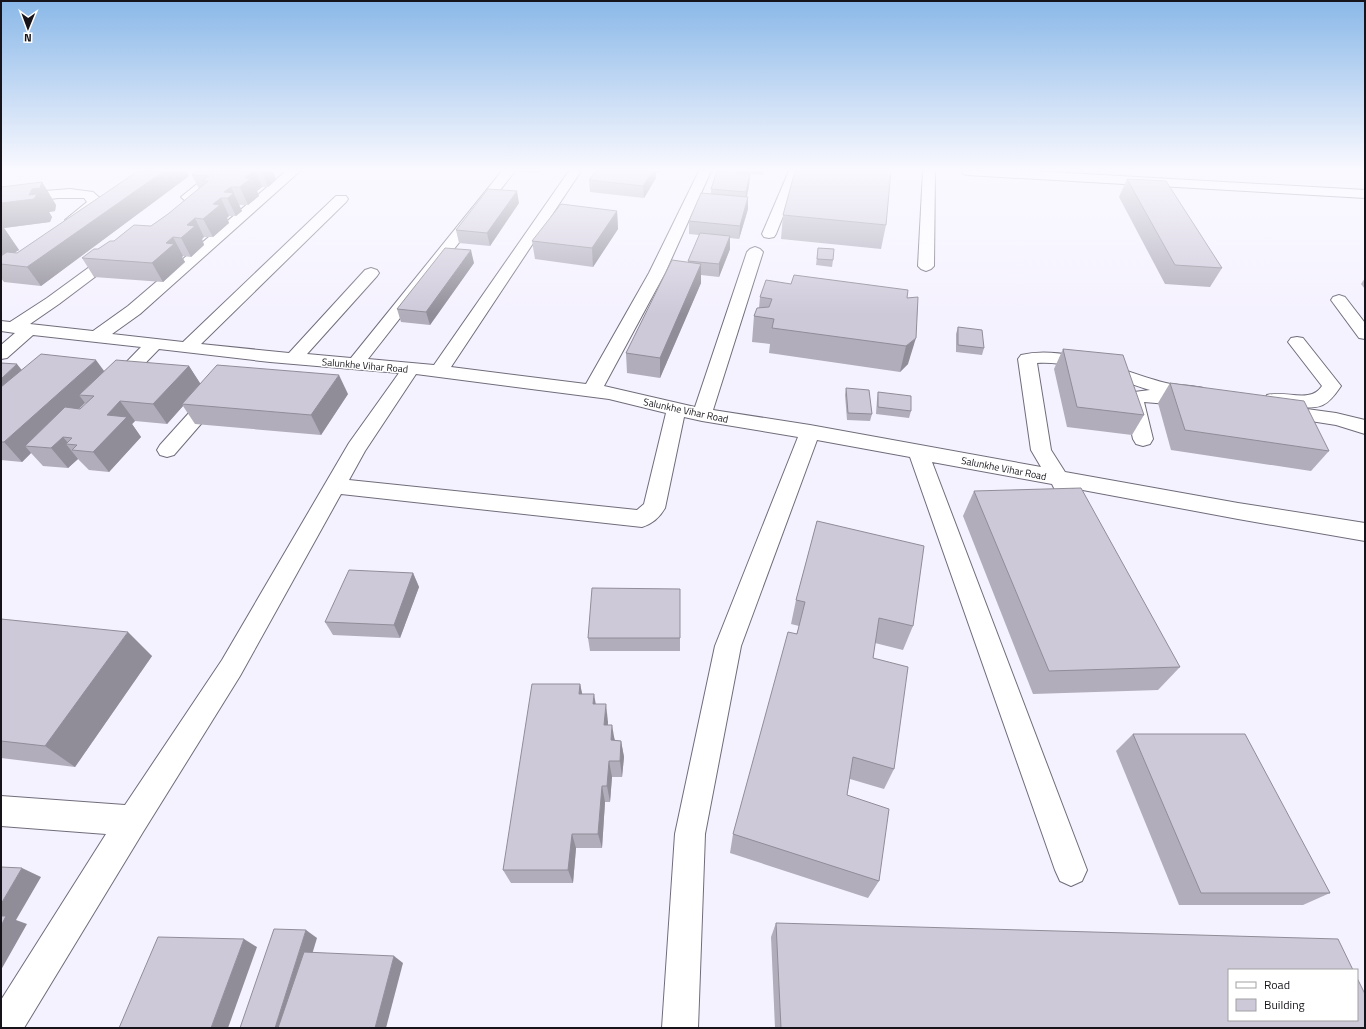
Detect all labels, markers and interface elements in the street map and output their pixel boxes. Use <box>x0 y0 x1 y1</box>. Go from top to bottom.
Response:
north arrow <box>8 8 48 48</box>
text: N <box>24 30 32 46</box>
street label: Salunkhe Vihar Road <box>321 354 409 377</box>
street label: Salunkhe Vihar Road <box>642 394 730 427</box>
street label: Salunkhe Vihar Road <box>960 453 1048 484</box>
legend <box>1228 969 1358 1021</box>
text: Road <box>1264 975 1290 994</box>
text: Building <box>1264 995 1305 1014</box>

